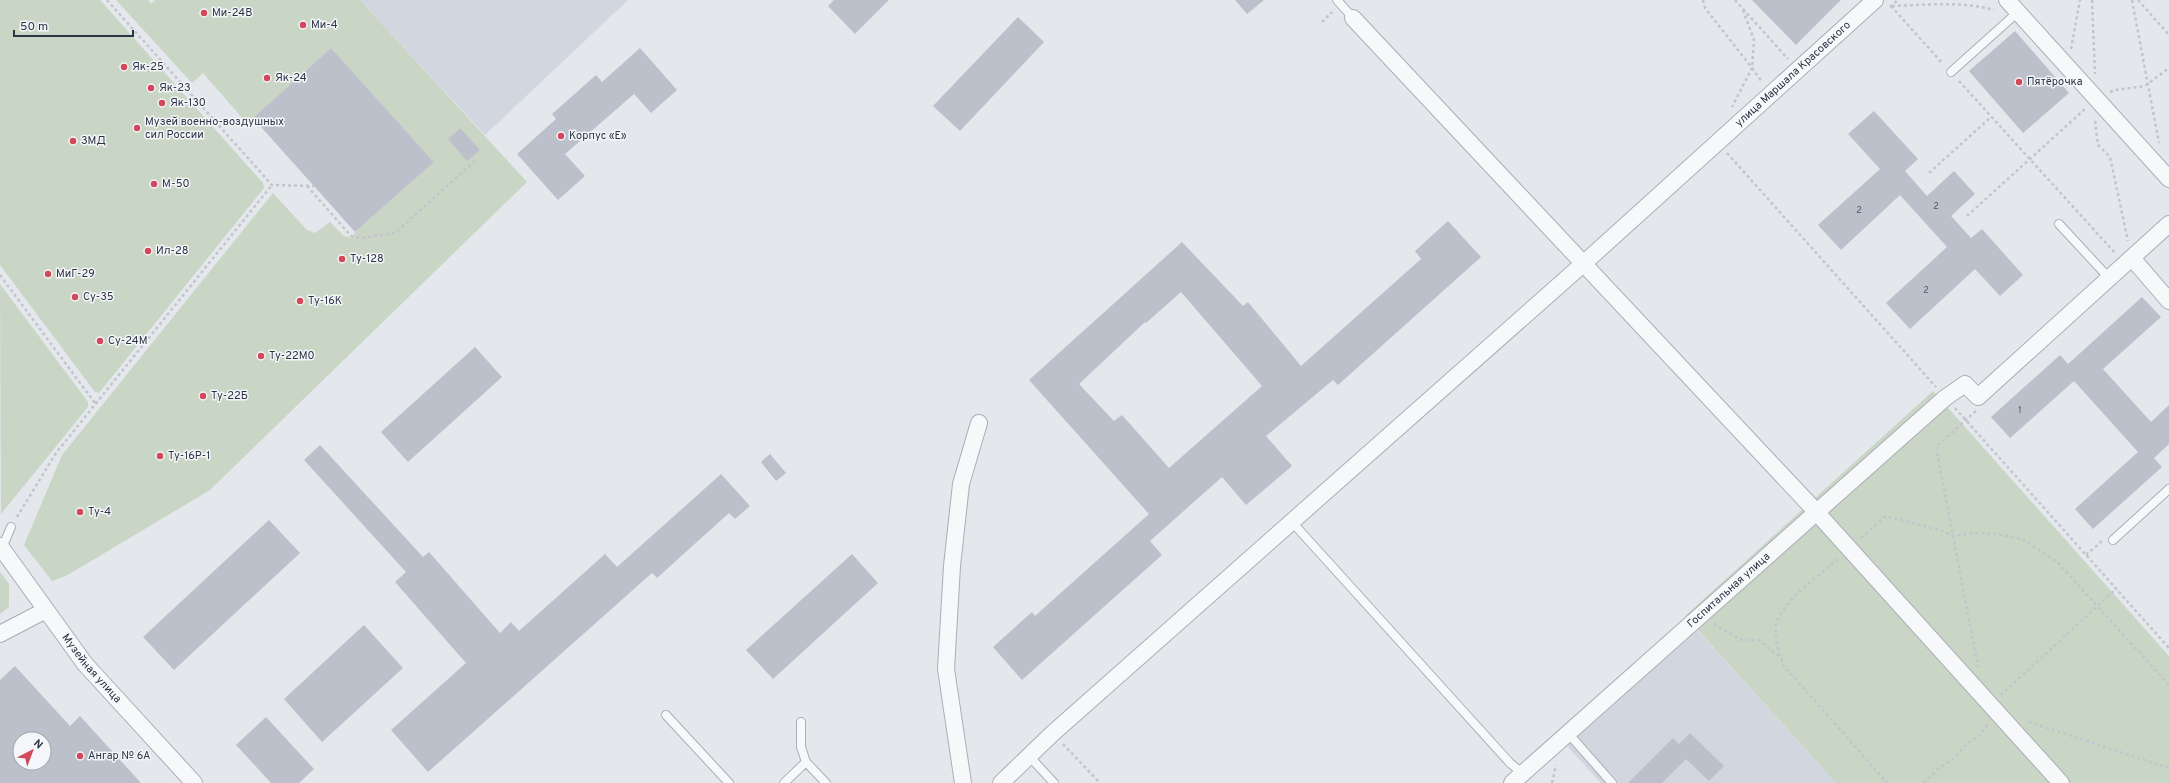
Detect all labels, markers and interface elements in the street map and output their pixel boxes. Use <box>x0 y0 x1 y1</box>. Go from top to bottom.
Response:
place label: Ми-24В <box>212 6 252 20</box>
marker: Ми-24В <box>199 8 209 18</box>
scale bar <box>14 12 133 38</box>
place label: Ми-4 <box>311 18 338 32</box>
street label: улица Маршала Красовского <box>1732 18 1854 130</box>
text: 50 m <box>20 19 48 35</box>
marker: Ми-4 <box>298 20 308 30</box>
place label: Як-25 <box>132 60 164 74</box>
marker: Як-25 <box>119 62 129 72</box>
place label: Як-24 <box>275 71 307 85</box>
marker: Як-24 <box>262 73 272 83</box>
place label: Пятёрочка <box>2027 75 2083 89</box>
marker: Пятёрочка <box>2014 77 2024 87</box>
place label: Як-23 <box>159 81 191 95</box>
marker: Як-23 <box>146 83 156 93</box>
place label: Як-130 <box>170 96 206 110</box>
marker: Як-130 <box>157 98 167 108</box>
place label: Музей военно-воздушных сил России <box>145 115 284 142</box>
marker: Музей военно-воздушных сил России <box>132 123 142 133</box>
place label: Корпус «Е» <box>569 129 627 143</box>
marker: Корпус «Е» <box>556 131 566 141</box>
place label: 3МД <box>81 134 106 148</box>
marker: 3МД <box>68 136 78 146</box>
place label: М-50 <box>162 177 190 191</box>
marker: М-50 <box>149 179 159 189</box>
house number: 2 <box>1933 201 1939 212</box>
house number: 2 <box>1856 205 1862 216</box>
place label: Ил-28 <box>156 244 188 258</box>
marker: Ил-28 <box>143 246 153 256</box>
place label: Ту-128 <box>350 252 384 266</box>
marker: Ту-128 <box>337 254 347 264</box>
place label: МиГ-29 <box>56 267 95 281</box>
marker: МиГ-29 <box>43 269 53 279</box>
house number: 2 <box>1923 285 1929 296</box>
place label: Су-35 <box>83 290 114 304</box>
marker: Су-35 <box>70 292 80 302</box>
place label: Ту-16К <box>308 294 342 308</box>
marker: Ту-16К <box>295 296 305 306</box>
place label: Су-24М <box>108 334 148 348</box>
marker: Су-24М <box>95 336 105 346</box>
place label: Ту-22М0 <box>269 349 315 363</box>
marker: Ту-22М0 <box>256 351 266 361</box>
place label: Ту-22Б <box>211 389 248 403</box>
marker: Ту-22Б <box>198 391 208 401</box>
house number: 1 <box>2018 405 2022 416</box>
place label: Ту-16Р-1 <box>168 449 210 463</box>
marker: Ту-16Р-1 <box>155 451 165 461</box>
place label: Ту-4 <box>88 505 111 519</box>
marker: Ту-4 <box>75 507 85 517</box>
street label: Госпитальная улица <box>1684 550 1773 631</box>
street label: Музейная улица <box>59 631 124 706</box>
north arrow <box>12 731 52 771</box>
text: N <box>30 736 46 752</box>
place label: Ангар № 6А <box>88 749 151 763</box>
marker: Ангар № 6А <box>75 751 85 761</box>

